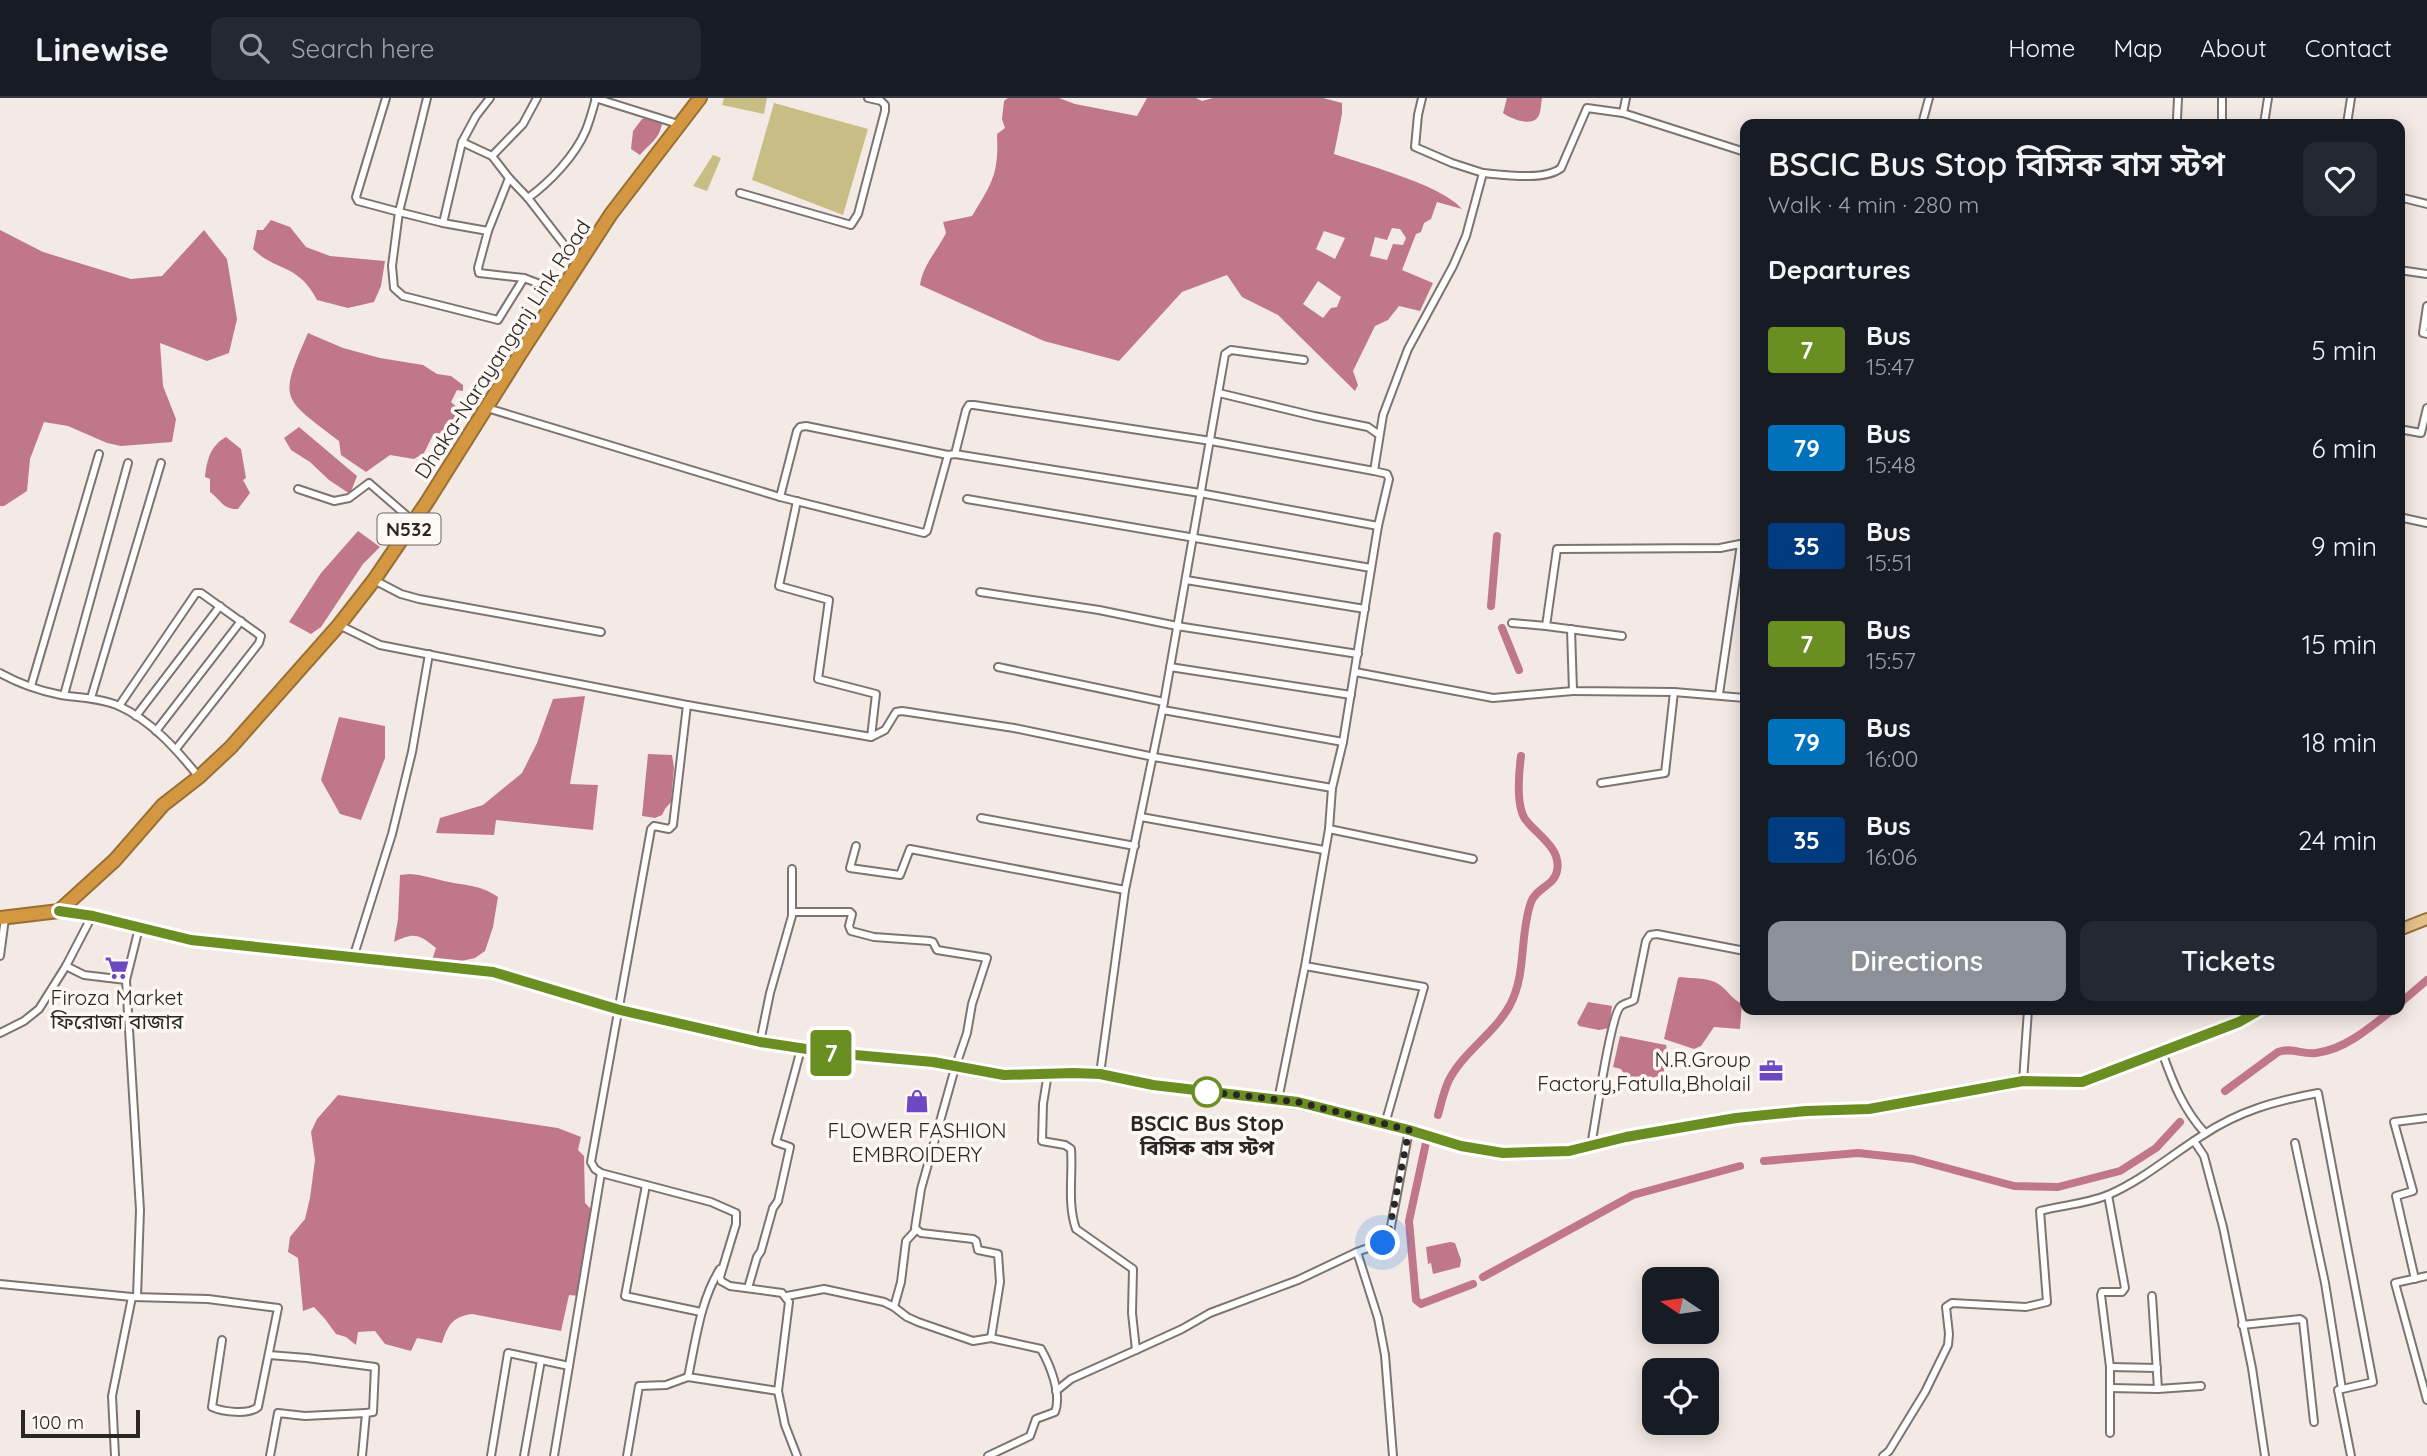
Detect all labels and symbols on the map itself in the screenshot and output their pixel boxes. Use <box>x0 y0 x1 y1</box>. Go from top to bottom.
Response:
street label: Dhaka-Narayanganj Link Road <box>408 215 596 483</box>
road number: N532 <box>378 514 440 544</box>
supermarket icon: Firoza Market ফিরোজা বাজার <box>103 954 131 982</box>
place label: Firoza Market ফিরোজা বাজার <box>50 984 184 1034</box>
line badge: 7 <box>808 1030 854 1076</box>
place label: N.R.Group Factory,Fatulla,Bholail <box>1537 1046 1751 1096</box>
office icon: N.R.Group Factory,Fatulla,Bholail <box>1757 1057 1785 1085</box>
marker: BSCIC Bus Stop বিসিক বাস স্টপ <box>1192 1077 1222 1107</box>
shop icon: FLOWER FASHION EMBROIDERY <box>903 1087 931 1115</box>
place label: BSCIC Bus Stop বিসিক বাস স্টপ <box>1130 1110 1284 1160</box>
place label: FLOWER FASHION EMBROIDERY <box>827 1117 1007 1167</box>
your location <box>1365 1225 1400 1260</box>
north arrow <box>1642 1267 1718 1344</box>
scale bar <box>21 1407 140 1439</box>

